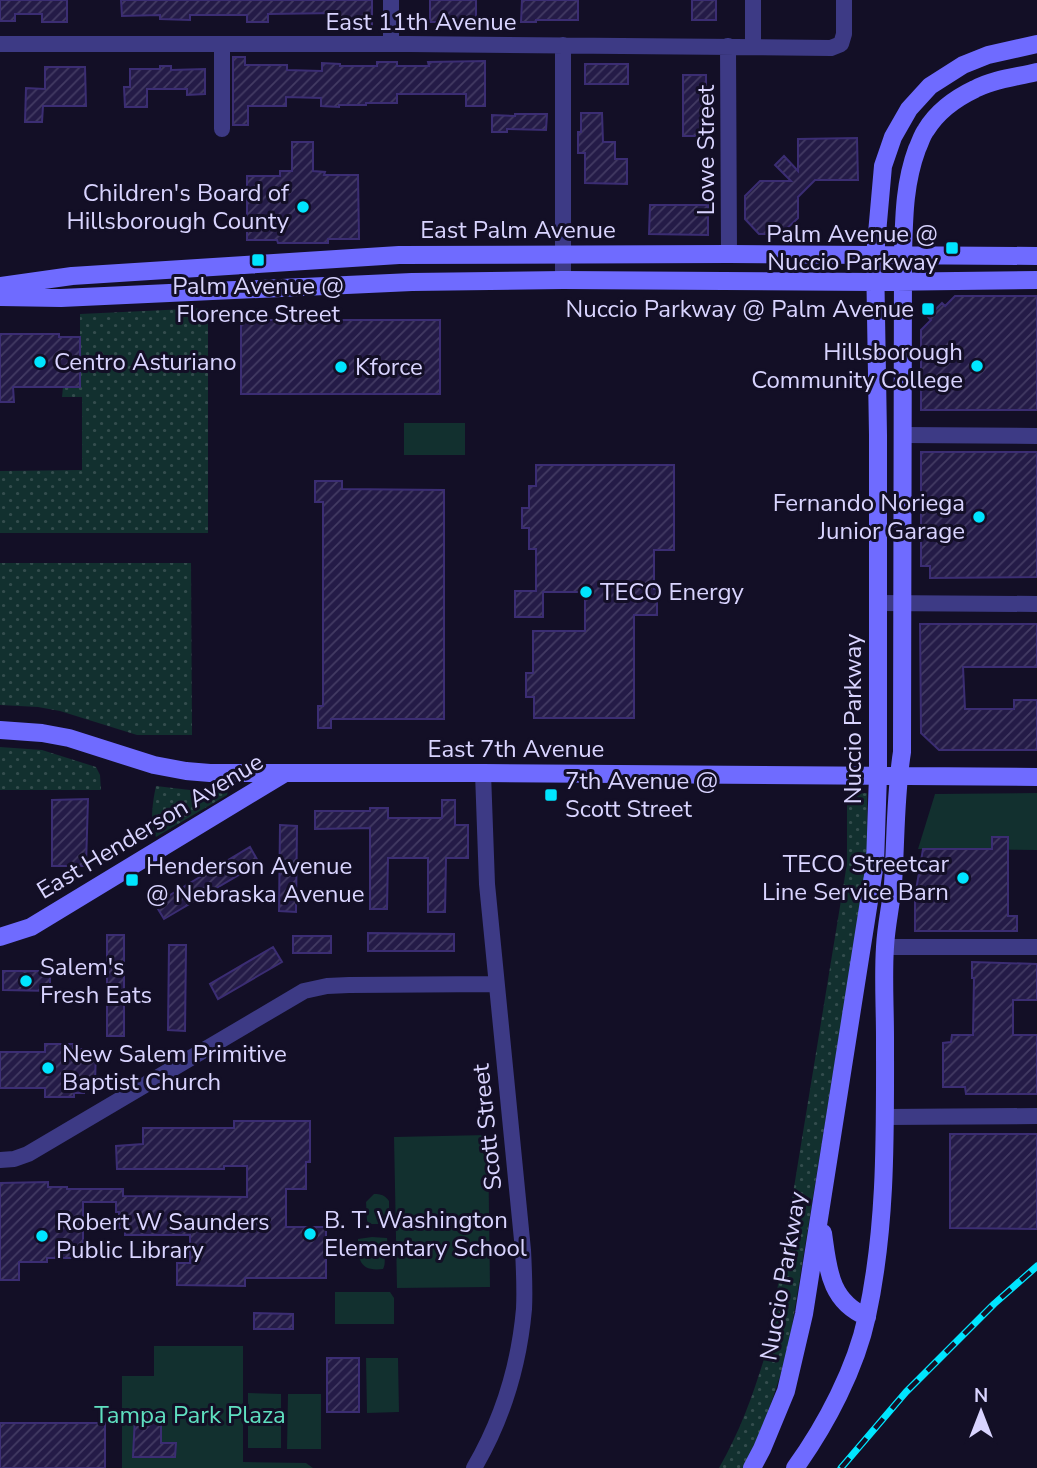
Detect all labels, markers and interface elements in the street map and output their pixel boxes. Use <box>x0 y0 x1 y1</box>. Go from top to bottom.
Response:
street label: East 11th Avenue <box>325 6 517 38</box>
street label: Lowe Street <box>690 84 722 215</box>
place label: Children's Board of Hillsborough County <box>66 177 290 237</box>
marker: Children's Board of Hillsborough County <box>295 199 311 215</box>
street label: East Palm Avenue <box>420 214 616 246</box>
place label: Palm Avenue @ Nuccio Parkway <box>766 218 939 278</box>
marker: Palm Avenue @ Nuccio Parkway <box>944 240 960 256</box>
marker: Palm Avenue @ Florence Street <box>250 252 266 268</box>
place label: Palm Avenue @ Florence Street <box>172 270 344 330</box>
place label: Nuccio Parkway @ Palm Avenue <box>565 293 914 325</box>
marker: Nuccio Parkway @ Palm Avenue <box>920 301 936 317</box>
place label: Hillsborough Community College <box>751 336 963 396</box>
place label: Centro Asturiano <box>54 346 237 378</box>
place label: Kforce <box>355 351 423 383</box>
marker: Centro Asturiano <box>32 354 48 370</box>
marker: Hillsborough Community College <box>969 358 985 374</box>
marker: Kforce <box>333 359 349 375</box>
place label: Fernando Noriega Junior Garage <box>773 487 965 547</box>
marker: Fernando Noriega Junior Garage <box>971 509 987 525</box>
place label: TECO Energy <box>600 576 744 608</box>
marker: TECO Energy <box>578 584 594 600</box>
street label: Nuccio Parkway <box>837 633 869 804</box>
street label: East 7th Avenue <box>428 733 604 765</box>
street label: East Henderson Avenue <box>31 746 269 906</box>
place label: 7th Avenue @ Scott Street <box>565 765 718 825</box>
marker: 7th Avenue @ Scott Street <box>543 787 559 803</box>
place label: TECO Streetcar Line Service Barn <box>762 848 949 908</box>
place label: Henderson Avenue @ Nebraska Avenue <box>146 850 365 910</box>
marker: TECO Streetcar Line Service Barn <box>955 870 971 886</box>
marker: Henderson Avenue @ Nebraska Avenue <box>124 872 140 888</box>
place label: Salem's Fresh Eats <box>40 951 152 1011</box>
marker: Salem's Fresh Eats <box>18 973 34 989</box>
place label: New Salem Primitive Baptist Church <box>62 1038 287 1098</box>
marker: New Salem Primitive Baptist Church <box>40 1060 56 1076</box>
street label: Scott Street <box>464 1062 510 1192</box>
street label: Nuccio Parkway <box>752 1189 814 1363</box>
place label: B. T. Washington Elementary School <box>324 1204 527 1264</box>
place label: Robert W Saunders Public Library <box>56 1206 270 1266</box>
marker: B. T. Washington Elementary School <box>302 1226 318 1242</box>
marker: Robert W Saunders Public Library <box>34 1228 50 1244</box>
north arrow <box>946 1377 1016 1447</box>
text: N <box>974 1383 988 1409</box>
park label: Tampa Park Plaza <box>94 1399 286 1431</box>

